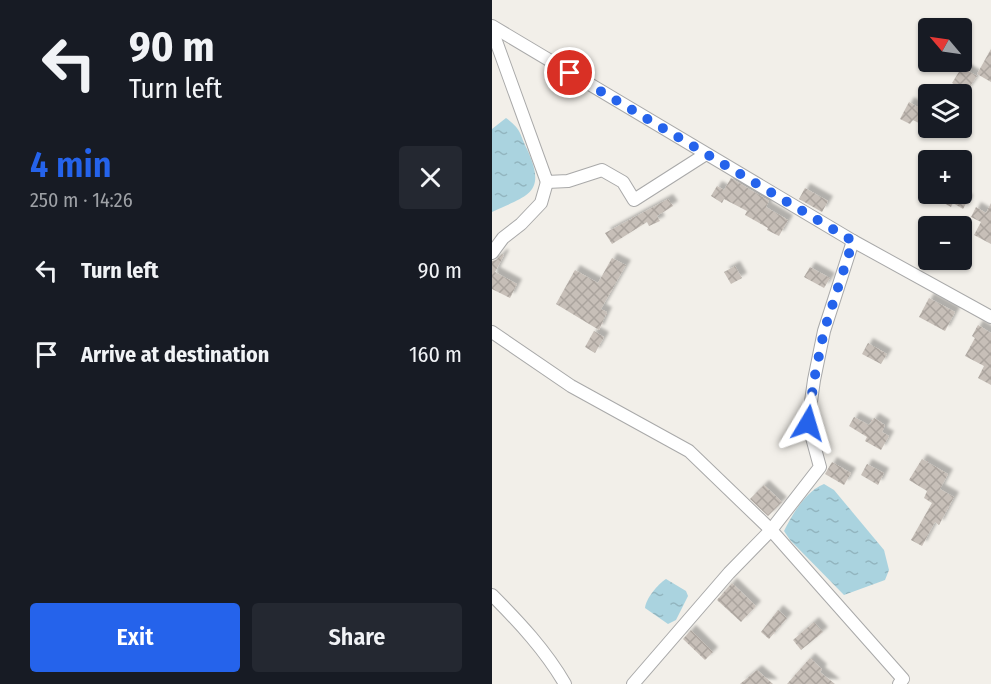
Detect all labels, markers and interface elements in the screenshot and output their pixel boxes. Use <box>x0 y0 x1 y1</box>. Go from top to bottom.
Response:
north arrow <box>918 18 972 72</box>
map controls <box>918 18 972 270</box>
text: 90 m <box>129 22 214 72</box>
icon: left <box>30 24 108 102</box>
pin <box>544 47 595 98</box>
icon: arrive <box>553 56 586 89</box>
text: Turn left <box>129 73 222 105</box>
button: layers <box>918 84 972 138</box>
text: 4 min <box>30 143 112 187</box>
button: close <box>399 146 462 209</box>
button: + <box>918 150 972 204</box>
text: 250 m · 14:26 <box>30 188 133 212</box>
button: − <box>918 216 972 270</box>
icon: left <box>30 254 63 287</box>
text: Turn left <box>81 257 159 284</box>
text: 90 m <box>418 257 462 284</box>
icon: arrive <box>30 338 63 371</box>
text: Arrive at destination <box>81 341 269 368</box>
text: 160 m <box>409 341 462 368</box>
position arrow <box>776 391 840 455</box>
button: Exit <box>30 603 240 672</box>
button: Share <box>252 603 462 672</box>

